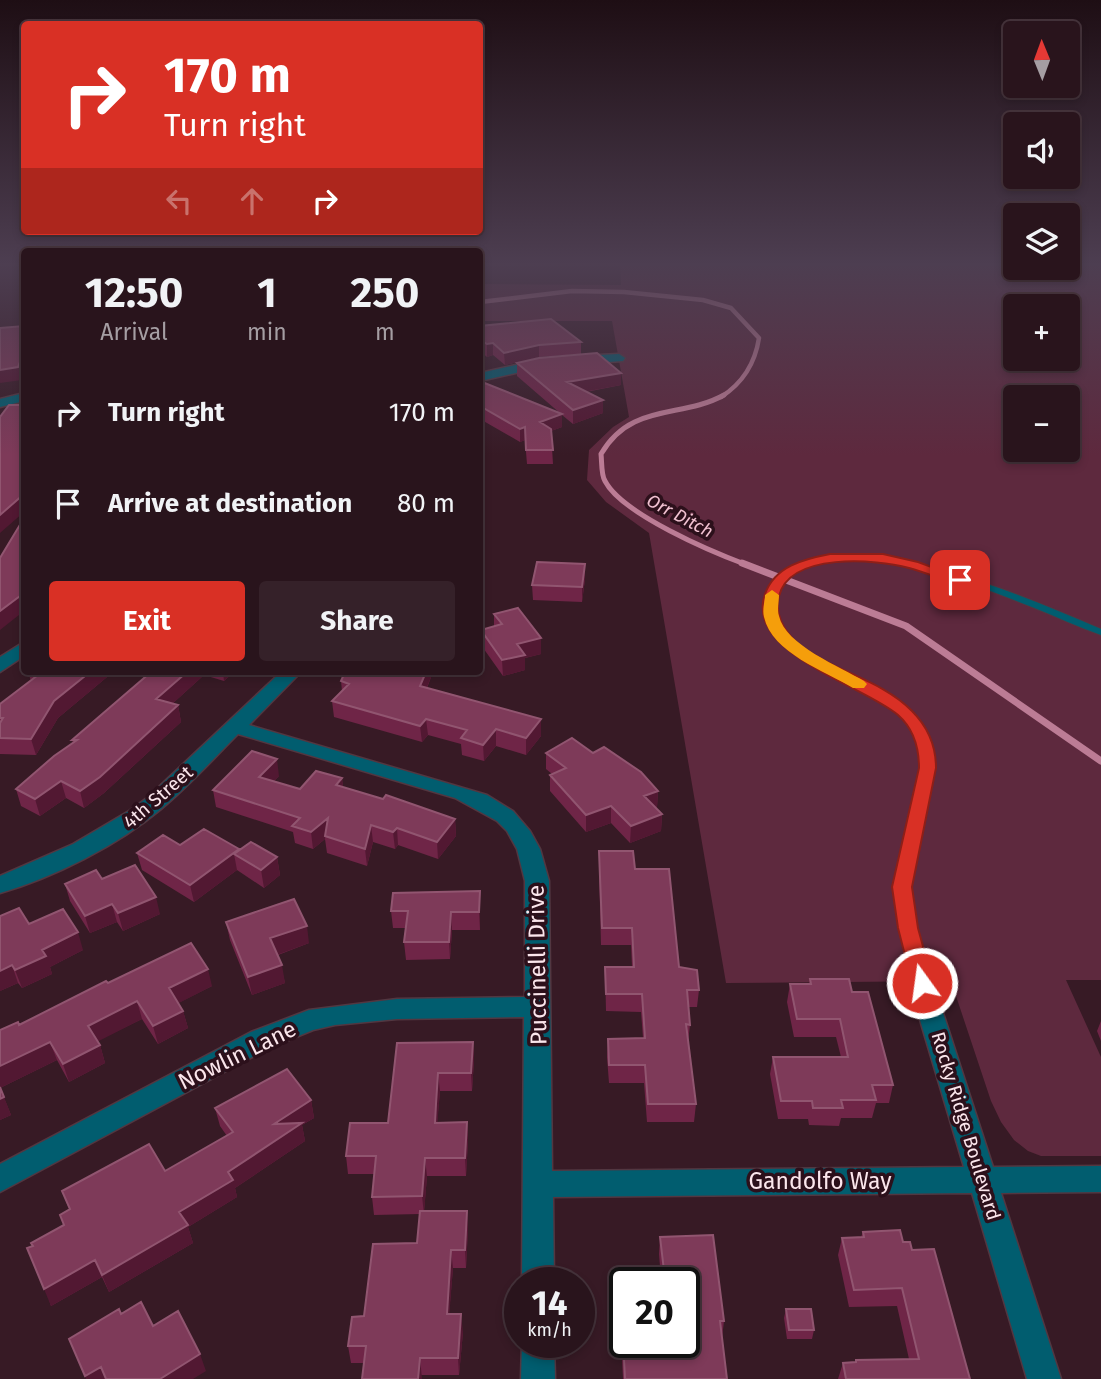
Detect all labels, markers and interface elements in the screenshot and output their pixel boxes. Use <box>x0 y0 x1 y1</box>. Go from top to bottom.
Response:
north arrow <box>1003 21 1080 98</box>
map controls <box>1003 21 1080 462</box>
text: 170 m <box>164 46 291 105</box>
icon: right <box>49 49 140 140</box>
text: Turn right <box>164 106 306 144</box>
button: sound <box>1003 112 1080 189</box>
icon: left <box>160 182 198 220</box>
icon: ahead <box>233 182 271 220</box>
icon: right <box>306 182 344 220</box>
button: layers <box>1003 203 1080 280</box>
text: 12:50 <box>85 268 183 318</box>
text: 1 <box>257 268 277 318</box>
text: 250 <box>351 268 419 318</box>
button: + <box>1003 294 1080 371</box>
text: Arrival <box>100 318 168 346</box>
text: min <box>247 318 287 346</box>
text: m <box>375 318 395 346</box>
button: − <box>1003 385 1080 462</box>
icon: right <box>49 394 87 432</box>
text: Turn right <box>108 397 225 428</box>
text: 170 m <box>389 397 455 428</box>
icon: arrive <box>49 485 87 523</box>
text: Arrive at destination <box>108 488 352 519</box>
text: 80 m <box>397 488 455 519</box>
water label: Orr Ditch <box>643 489 717 543</box>
pin <box>930 550 990 610</box>
icon: arrive <box>941 561 979 599</box>
button: Exit <box>49 581 245 661</box>
button: Share <box>259 581 455 661</box>
street label: 4th Street <box>118 760 198 833</box>
street label: Puccinelli Drive <box>522 885 552 1045</box>
position arrow <box>885 946 959 1020</box>
street label: Nowlin Lane <box>173 1014 301 1096</box>
street label: Rocky Ridge Boulevard <box>926 1029 1006 1223</box>
street label: Gandolfo Way <box>748 1167 892 1195</box>
speed limit sign: 20 <box>609 1267 700 1358</box>
text: 14 <box>531 1282 568 1324</box>
text: km/h <box>527 1319 572 1341</box>

